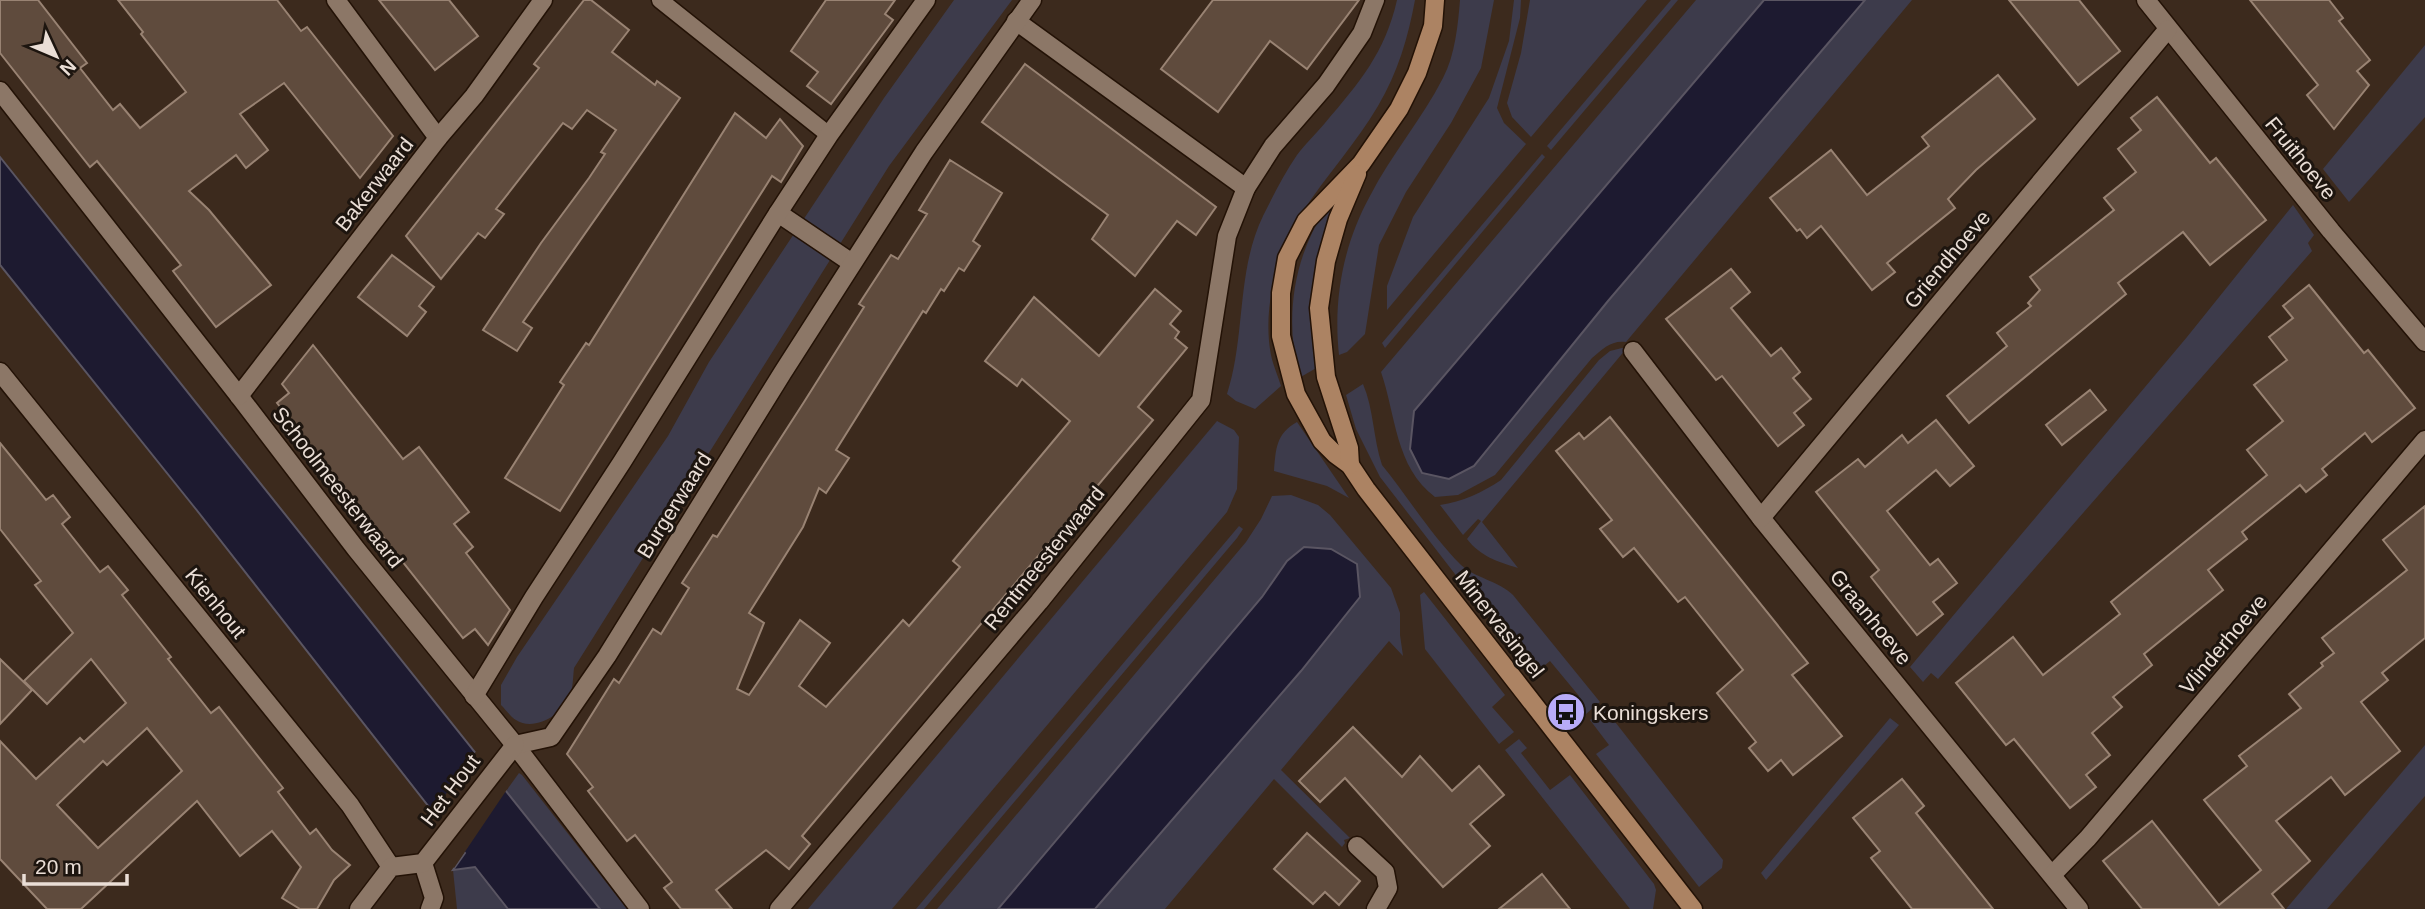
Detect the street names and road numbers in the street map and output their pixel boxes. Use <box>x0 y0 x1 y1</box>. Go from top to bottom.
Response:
street label: Fruithoeve <box>2261 112 2341 204</box>
street label: Bakerwaard <box>330 133 418 235</box>
street label: Griendhoeve <box>1900 206 1994 312</box>
street label: Schoolmeesterwaard <box>268 402 408 572</box>
street label: Burgerwaard <box>632 448 716 562</box>
street label: Rentmeesterwaard <box>979 482 1109 634</box>
street label: Kienhout <box>181 564 251 643</box>
street label: Graanhoeve <box>1826 565 1916 669</box>
street label: Minervasingel <box>1451 566 1549 682</box>
street label: Vlinderhoeve <box>2175 590 2271 698</box>
street label: Het Hout <box>416 750 484 830</box>

